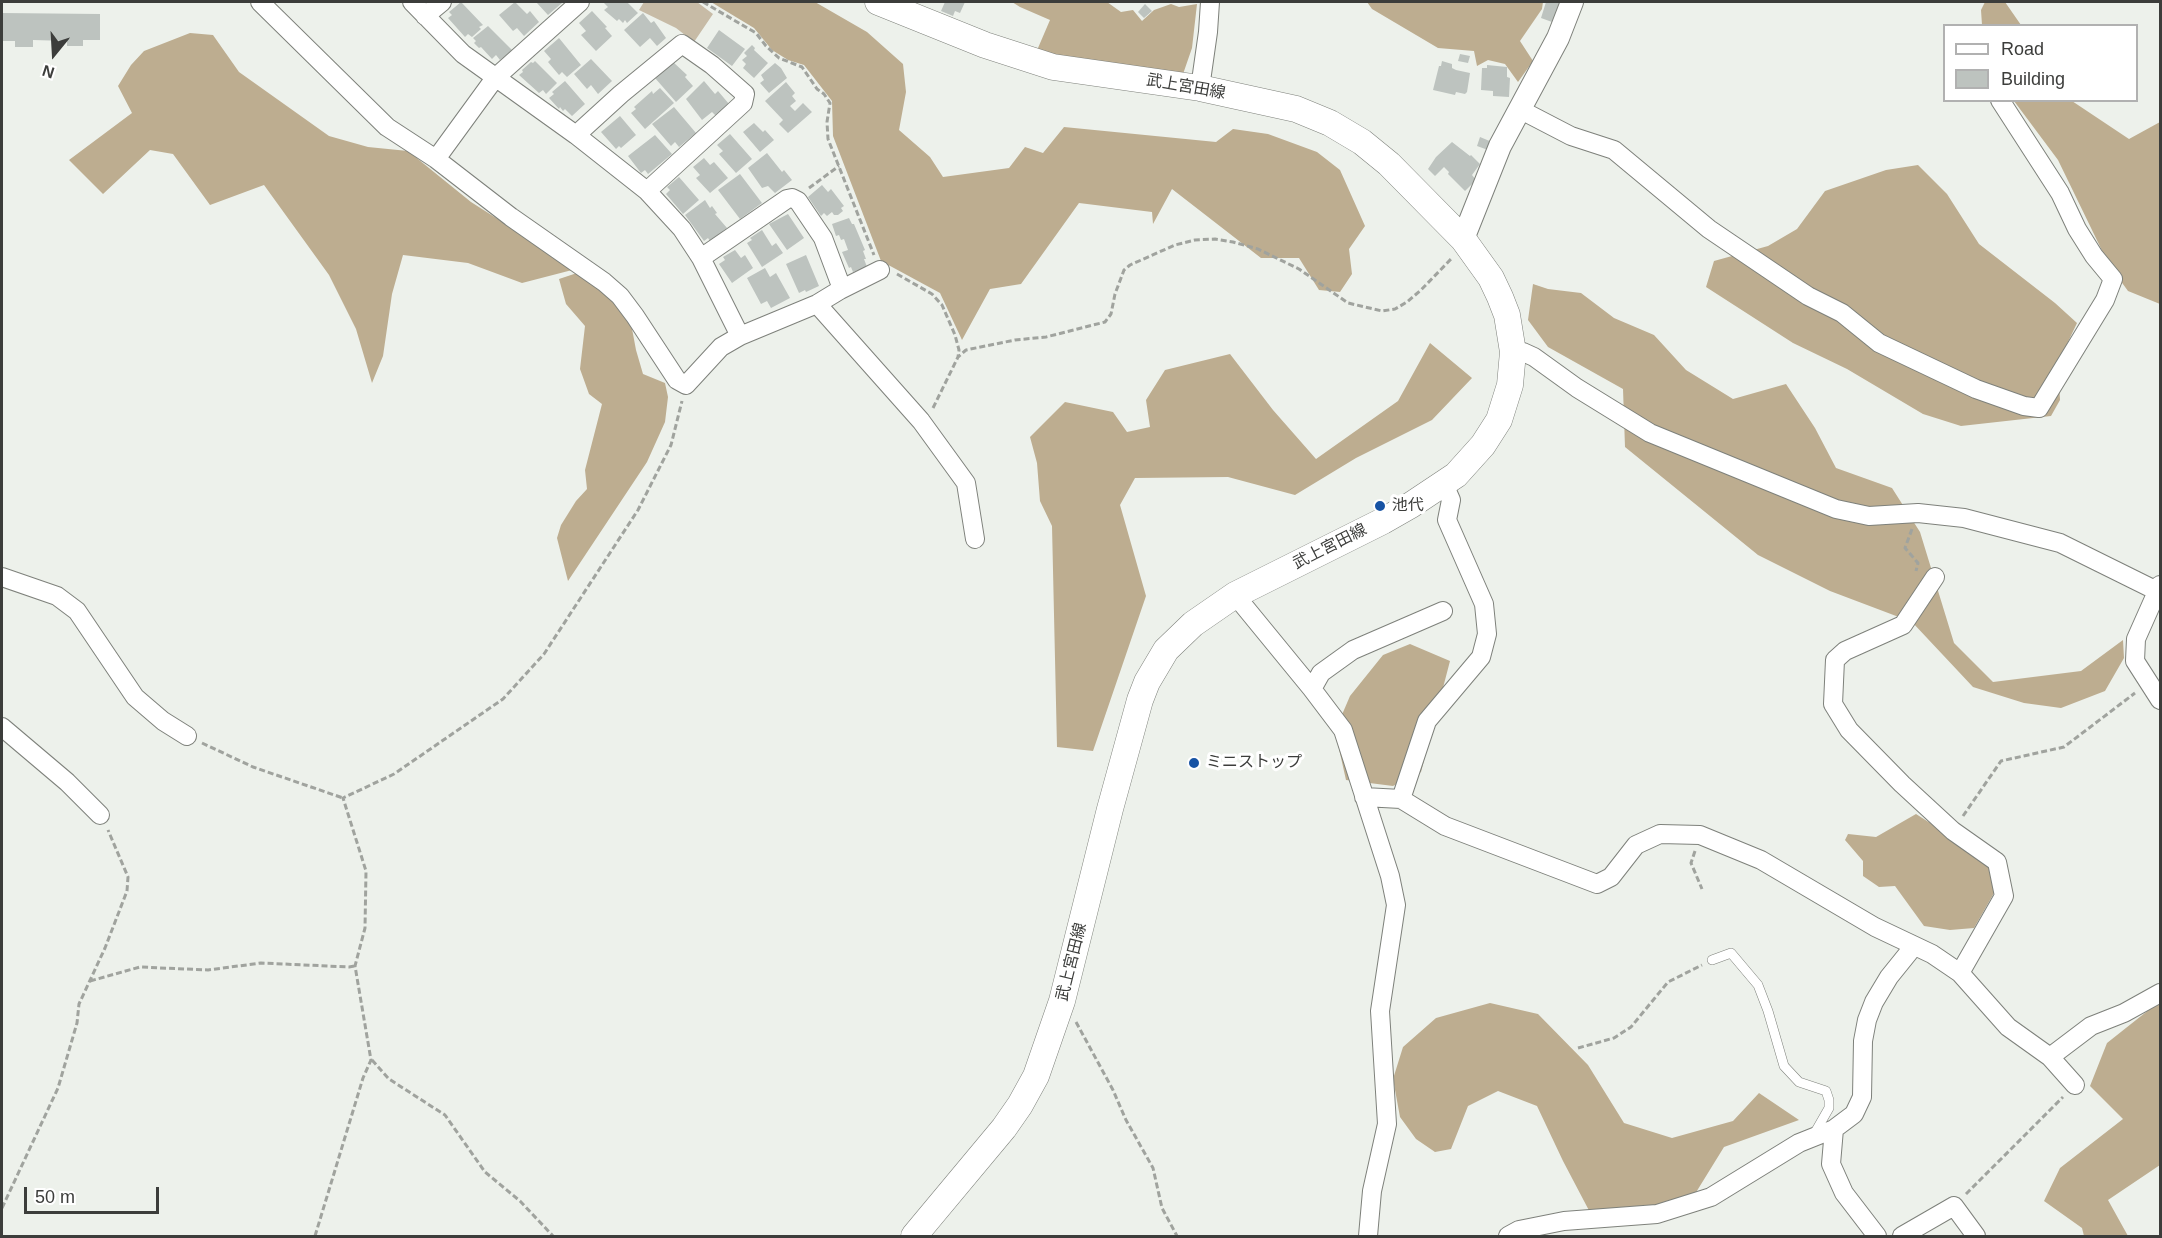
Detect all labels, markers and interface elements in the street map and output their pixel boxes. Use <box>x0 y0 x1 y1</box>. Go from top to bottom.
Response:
north arrow <box>24 24 84 84</box>
legend <box>1943 24 2138 102</box>
text: Road <box>2001 39 2044 59</box>
text: N <box>40 62 56 81</box>
text: Building <box>2001 69 2065 89</box>
street label: 武上宮田線 <box>1145 71 1227 103</box>
place label: 池代 <box>1392 496 1424 516</box>
marker: 池代 <box>1373 499 1387 513</box>
street label: 武上宮田線 <box>1290 520 1370 574</box>
place label: ミニストップ <box>1206 753 1302 773</box>
marker: ミニストップ <box>1187 756 1201 770</box>
street label: 武上宮田線 <box>1053 921 1091 1003</box>
scale bar <box>27 1175 162 1213</box>
text: 50 m <box>35 1187 75 1207</box>

